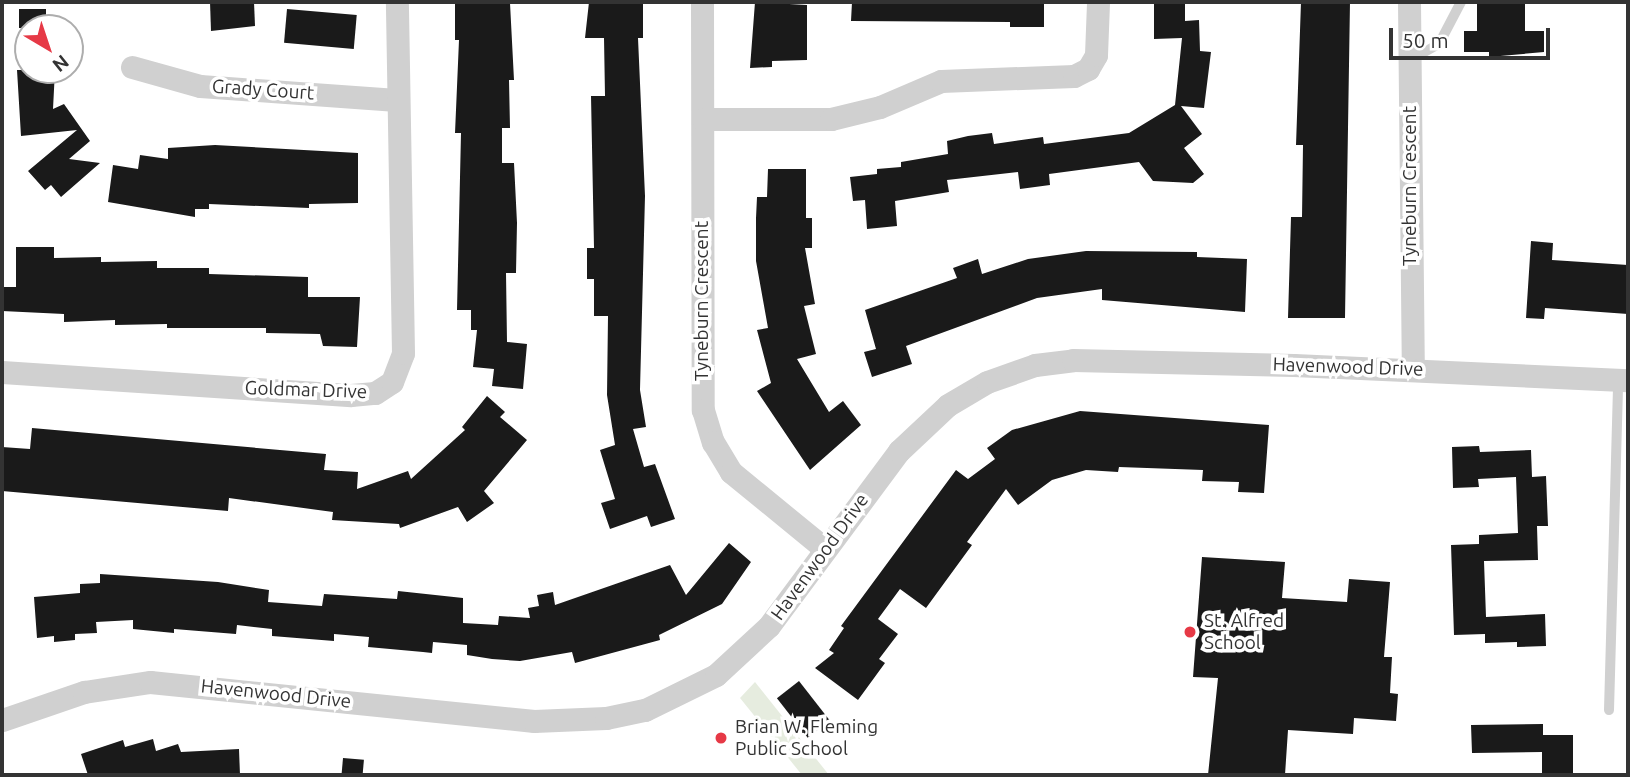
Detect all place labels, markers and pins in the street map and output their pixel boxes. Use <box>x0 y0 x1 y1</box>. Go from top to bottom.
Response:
place label: St. Alfred School <box>1204 610 1284 654</box>
marker: St. Alfred School <box>1182 624 1198 640</box>
place label: Brian W. Fleming Public School <box>735 716 878 760</box>
marker: Brian W. Fleming Public School <box>713 730 729 746</box>

